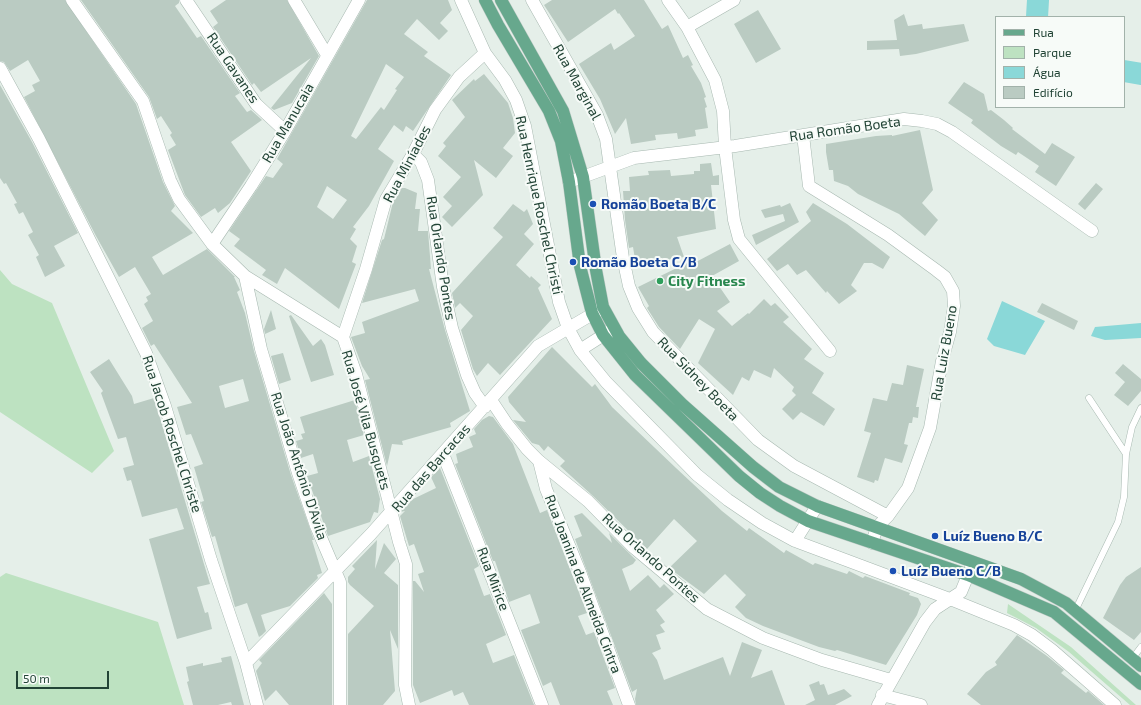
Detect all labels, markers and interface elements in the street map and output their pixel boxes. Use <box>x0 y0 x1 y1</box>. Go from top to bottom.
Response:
legend <box>995 16 1125 108</box>
text: Rua <box>1033 25 1054 39</box>
street label: Rua Gavanes <box>203 29 263 107</box>
street label: Rua Marginal <box>549 41 605 123</box>
text: Parque <box>1033 45 1071 59</box>
text: Água <box>1033 65 1061 79</box>
street label: Rua Manucaia <box>258 80 318 166</box>
text: Edifício <box>1033 85 1073 99</box>
street label: Rua Romão Boeta <box>788 113 902 145</box>
street label: Rua Henrique Roschel Christi <box>512 114 566 296</box>
street label: Rua Miníades <box>380 122 434 206</box>
street label: Rua Orlando Pontes <box>423 195 459 321</box>
place label: Romão Boeta B/C <box>601 196 716 212</box>
marker: Romão Boeta B/C <box>588 199 598 209</box>
place label: Romão Boeta C/B <box>581 254 697 270</box>
marker: Romão Boeta C/B <box>568 257 578 267</box>
place label: City Fitness <box>668 273 745 289</box>
marker: City Fitness <box>655 276 665 286</box>
street label: Rua Luiz Bueno <box>927 304 961 402</box>
street label: Rua Sidney Boeta <box>654 334 742 424</box>
street label: Rua José Vila Busquets <box>338 348 394 492</box>
street label: Rua Jacob Roschel Christe <box>139 353 205 515</box>
street label: Rua João Antônio D'Avila <box>267 390 331 542</box>
street label: Rua das Barcacas <box>388 420 474 516</box>
street label: Rua Joanina de Almeida Cintra <box>541 492 625 676</box>
street label: Rua Orlando Pontes <box>599 510 703 606</box>
place label: Luíz Bueno B/C <box>943 528 1042 544</box>
marker: Luíz Bueno B/C <box>930 531 940 541</box>
street label: Rua Mirice <box>473 545 513 613</box>
place label: Luíz Bueno C/B <box>901 563 1001 579</box>
marker: Luíz Bueno C/B <box>888 566 898 576</box>
scale bar <box>18 663 111 689</box>
text: 50 m <box>23 671 50 685</box>

